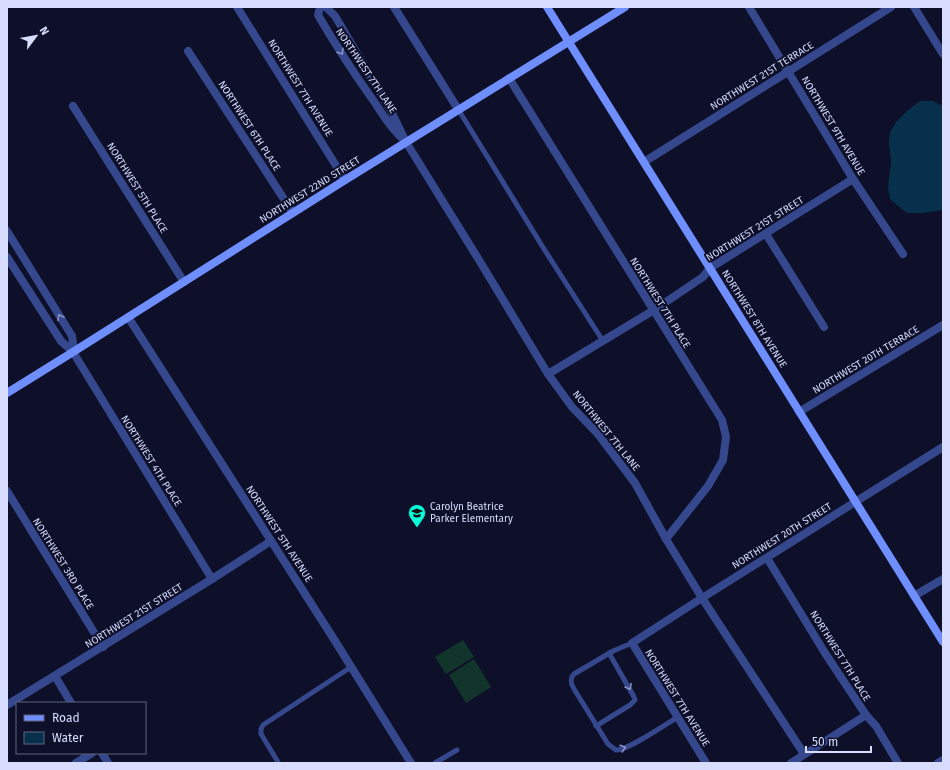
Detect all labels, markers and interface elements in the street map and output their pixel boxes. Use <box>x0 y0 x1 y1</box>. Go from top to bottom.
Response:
north arrow <box>16 16 56 56</box>
text: N <box>37 24 52 38</box>
street label: NORTHWEST 7TH LANE <box>333 26 399 116</box>
street label: NORTHWEST 7TH AVENUE <box>265 37 335 139</box>
street label: NORTHWEST 21ST TERRACE <box>708 39 816 113</box>
one-way arrow <box>336 48 344 55</box>
street label: NORTHWEST 9TH AVENUE <box>799 74 867 178</box>
street label: NORTHWEST 6TH PLACE <box>215 79 283 173</box>
street label: NORTHWEST 5TH PLACE <box>104 140 170 236</box>
street label: NORTHWEST 22ND STREET <box>258 154 363 226</box>
street label: NORTHWEST 21ST STREET <box>704 194 807 264</box>
street label: NORTHWEST 7TH PLACE <box>627 255 693 351</box>
street label: NORTHWEST 8TH AVENUE <box>719 268 789 370</box>
one-way arrow <box>58 314 65 321</box>
street label: NORTHWEST 20TH TERRACE <box>811 323 921 397</box>
street label: NORTHWEST 7TH LANE <box>570 388 642 474</box>
street label: NORTHWEST 4TH PLACE <box>118 413 184 509</box>
street label: NORTHWEST 5TH AVENUE <box>243 483 315 585</box>
street label: NORTHWEST 20TH STREET <box>730 500 835 572</box>
place label: Carolyn Beatrice Parker Elementary <box>430 501 513 525</box>
school or university icon: Carolyn Beatrice Parker Elementary <box>407 503 427 528</box>
street label: NORTHWEST 3RD PLACE <box>30 516 96 612</box>
street label: NORTHWEST 21ST STREET <box>83 581 186 651</box>
street label: NORTHWEST 7TH PLACE <box>807 608 873 704</box>
street label: NORTHWEST 7TH AVENUE <box>642 647 712 749</box>
one-way arrow <box>624 683 631 690</box>
legend <box>16 702 146 754</box>
text: Road <box>52 711 80 725</box>
scale bar <box>806 728 871 754</box>
text: Water <box>52 731 84 745</box>
text: 50 m <box>812 735 838 749</box>
one-way arrow <box>619 745 626 753</box>

